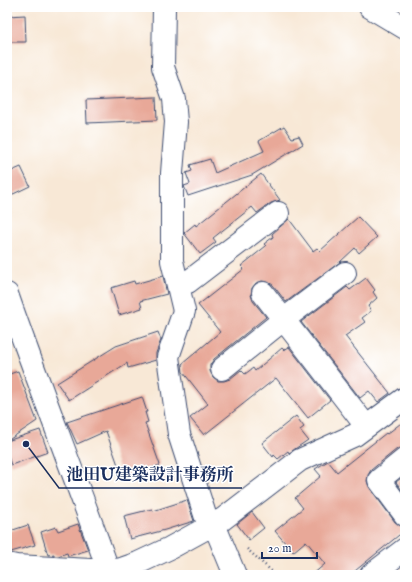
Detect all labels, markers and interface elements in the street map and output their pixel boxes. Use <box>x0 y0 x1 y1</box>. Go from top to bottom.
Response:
callout: 池田U建築設計事務所 <box>59 459 242 488</box>
text: 池田U建築設計事務所 <box>66 465 234 486</box>
scale bar <box>262 534 317 560</box>
text: 20 m <box>268 541 291 556</box>

